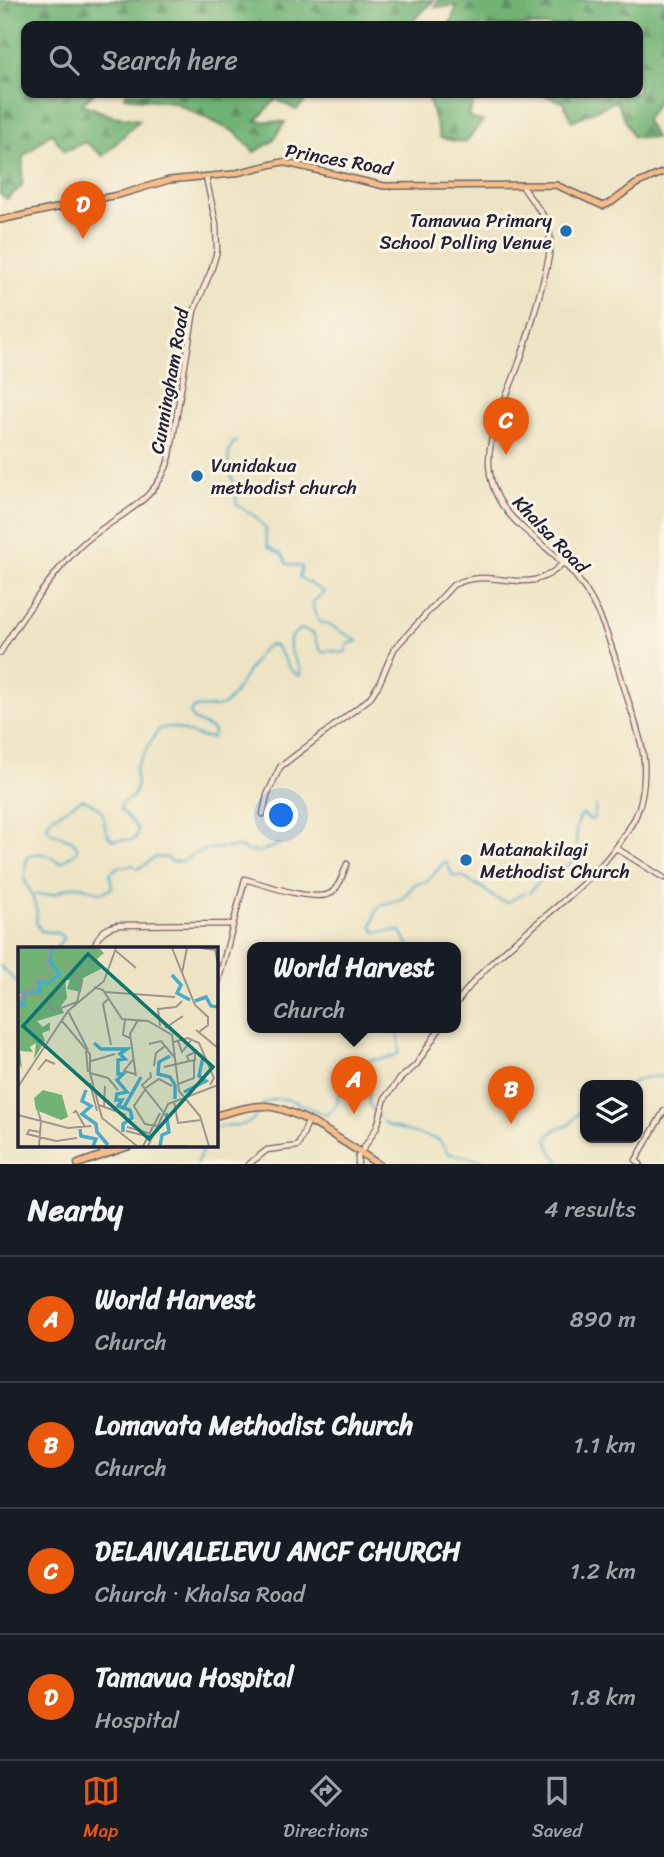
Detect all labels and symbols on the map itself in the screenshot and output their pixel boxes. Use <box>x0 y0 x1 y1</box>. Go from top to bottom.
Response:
street label: Princes Road <box>283 134 396 185</box>
pin: D <box>60 181 106 239</box>
place label: Tamavua Primary School Polling Venue <box>379 204 552 259</box>
marker: Tamavua Primary School Polling Venue <box>558 223 574 239</box>
street label: Cunningham Road <box>140 304 199 457</box>
pin: C <box>483 397 529 455</box>
place label: Vunidakua methodist church <box>211 449 357 504</box>
marker: Vunidakua methodist church <box>189 468 205 484</box>
street label: Khalsa Road <box>504 487 598 583</box>
your location <box>264 798 298 832</box>
place label: Matanakilagi Methodist Church <box>480 833 630 888</box>
marker: Matanakilagi Methodist Church <box>458 852 474 868</box>
inset map <box>18 947 217 1146</box>
pin: A <box>331 1056 377 1114</box>
pin: B <box>488 1066 534 1124</box>

